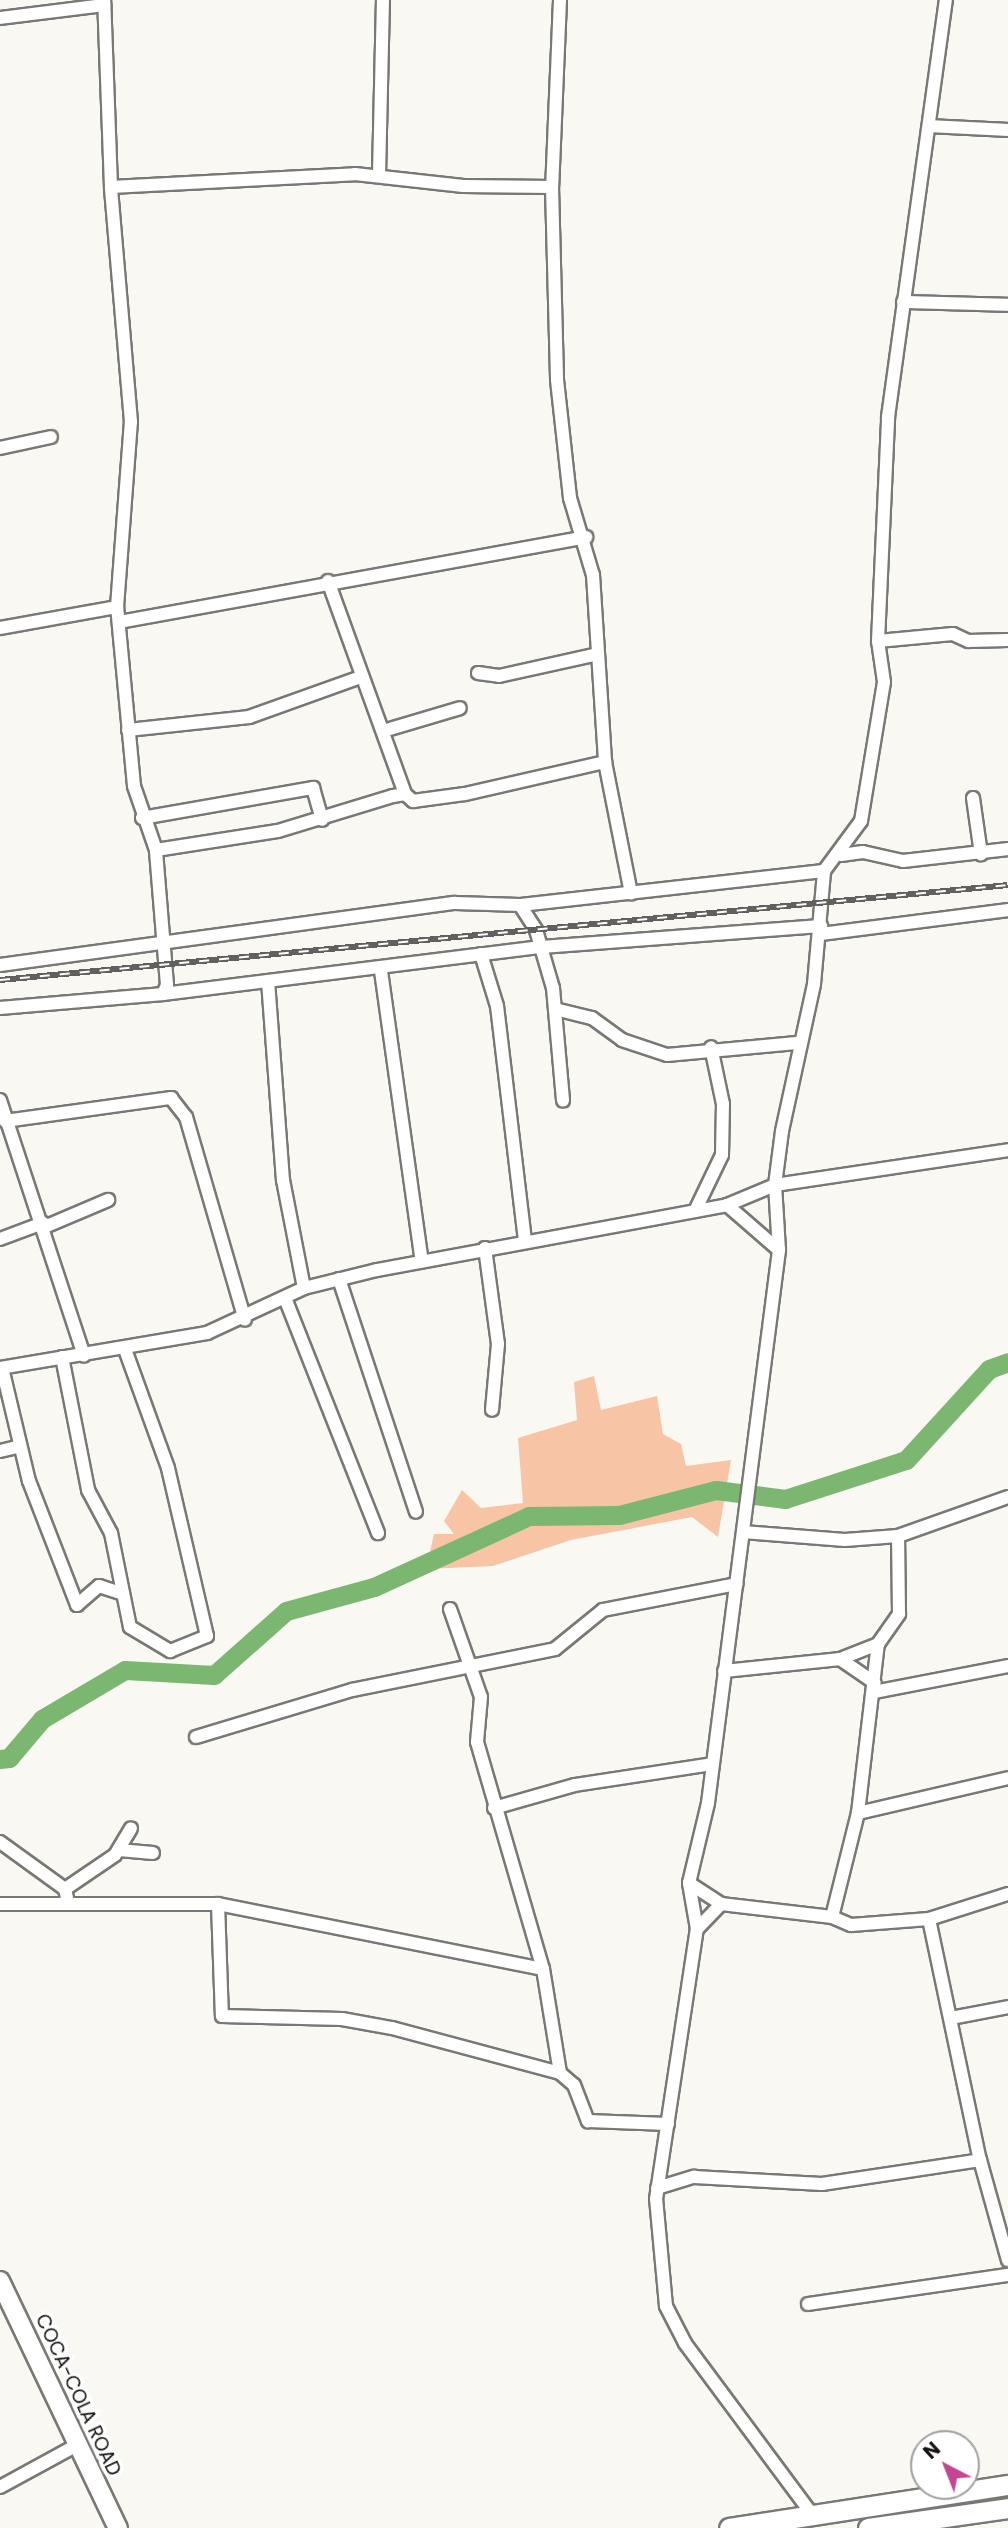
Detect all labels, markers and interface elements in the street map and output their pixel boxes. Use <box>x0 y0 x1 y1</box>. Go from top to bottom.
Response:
street label: COCA-COLA ROAD <box>30 2310 126 2480</box>
north arrow <box>910 2430 980 2500</box>
text: N <box>918 2436 946 2465</box>

